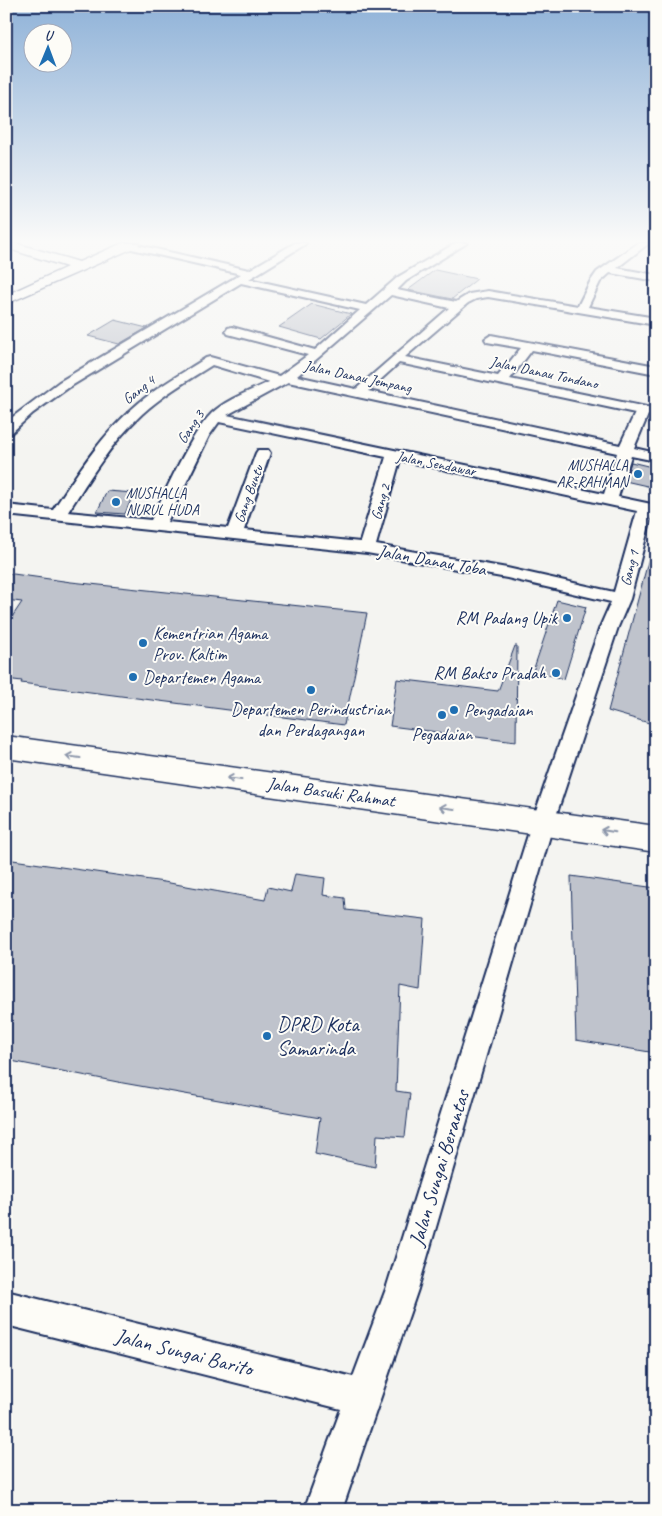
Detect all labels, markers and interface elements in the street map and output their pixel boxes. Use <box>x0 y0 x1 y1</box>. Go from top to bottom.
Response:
north arrow <box>22 22 72 72</box>
text: U <box>45 27 55 44</box>
street label: Jalan Danau Tondano <box>488 352 601 394</box>
street label: Jalan Danau Jempang <box>302 356 414 398</box>
street label: Gang 4 <box>119 371 160 409</box>
street label: Gang 3 <box>173 406 210 447</box>
street label: Jalan Sendawar <box>394 447 479 481</box>
place label: MUSHALLA AR-RAHMAN <box>557 456 631 492</box>
street label: Gang Buntu <box>230 461 269 525</box>
marker: MUSHALLA AR-RAHMAN <box>632 468 644 480</box>
street label: Gang 2 <box>367 481 395 522</box>
place label: MUSHALLA NURUL HUDA <box>126 484 200 520</box>
marker: MUSHALLA NURUL HUDA <box>110 496 122 508</box>
street label: Jalan Danau Toba <box>375 539 489 581</box>
street label: Gang 1 <box>616 547 644 588</box>
place label: RM Padang Upik <box>455 607 558 629</box>
marker: RM Padang Upik <box>561 612 573 624</box>
place label: Kementrian Agama Prov. Kaltim <box>153 622 269 665</box>
marker: Kementrian Agama Prov. Kaltim <box>137 637 149 649</box>
place label: RM Bakso Pradah <box>433 662 547 684</box>
place label: Departemen Agama <box>143 666 262 688</box>
marker: RM Bakso Pradah <box>550 667 562 679</box>
marker: Departemen Agama <box>127 671 139 683</box>
marker: Departemen Perindustrian dan Perdagangan <box>305 684 317 696</box>
place label: Departemen Perindustrian dan Perdagangan <box>231 698 392 741</box>
place label: Pengadaian <box>464 699 534 721</box>
marker: Pengadaian <box>448 704 460 716</box>
marker: Pegadaian <box>436 709 448 721</box>
place label: Pegadaian <box>412 723 473 745</box>
one-way arrow <box>65 752 81 762</box>
street label: Jalan Basuki Rahmat <box>265 772 398 812</box>
one-way arrow <box>226 774 242 784</box>
one-way arrow <box>439 803 455 813</box>
one-way arrow <box>600 826 616 836</box>
place label: DPRD Kota Samarinda <box>277 1011 360 1061</box>
marker: DPRD Kota Samarinda <box>261 1030 273 1042</box>
street label: Jalan Sungai Berantas <box>403 1085 476 1250</box>
street label: Jalan Sungai Barito <box>112 1322 258 1382</box>

